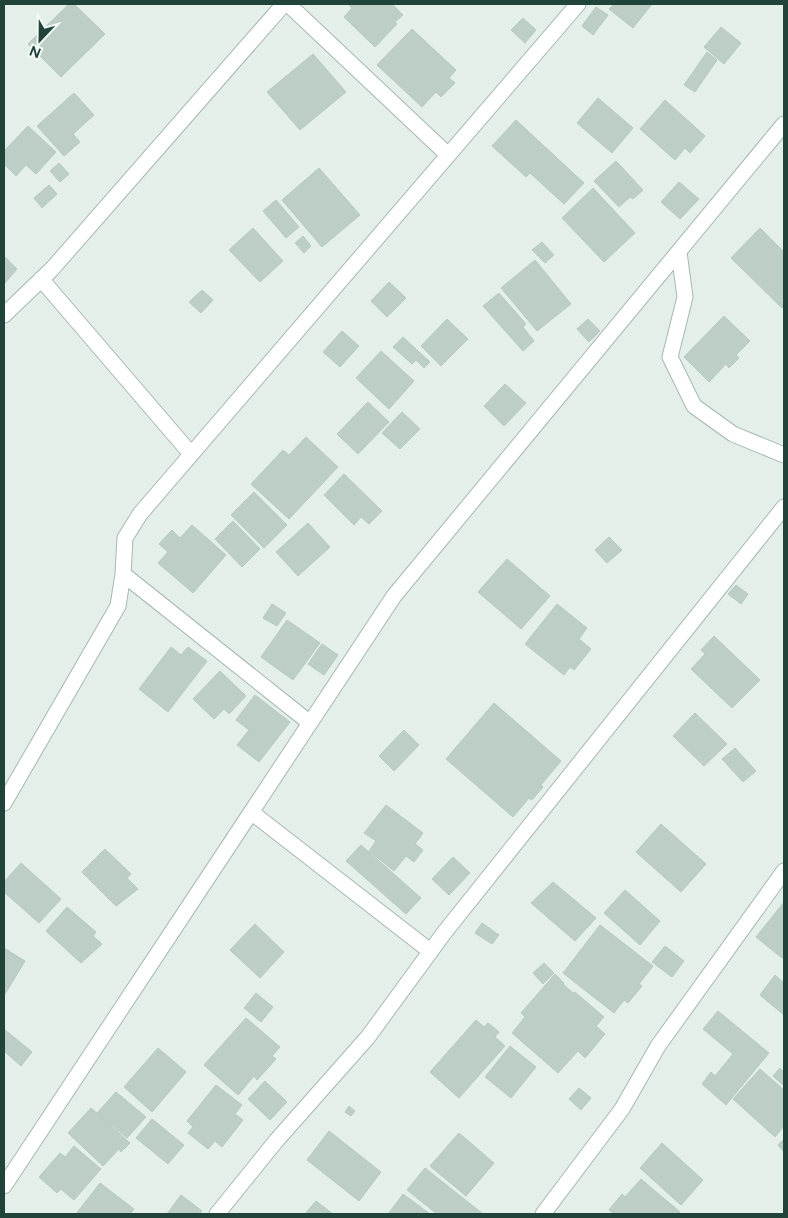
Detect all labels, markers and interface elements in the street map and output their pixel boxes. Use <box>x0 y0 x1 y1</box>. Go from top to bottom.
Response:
north arrow <box>15 15 65 65</box>
text: N <box>27 42 44 61</box>

